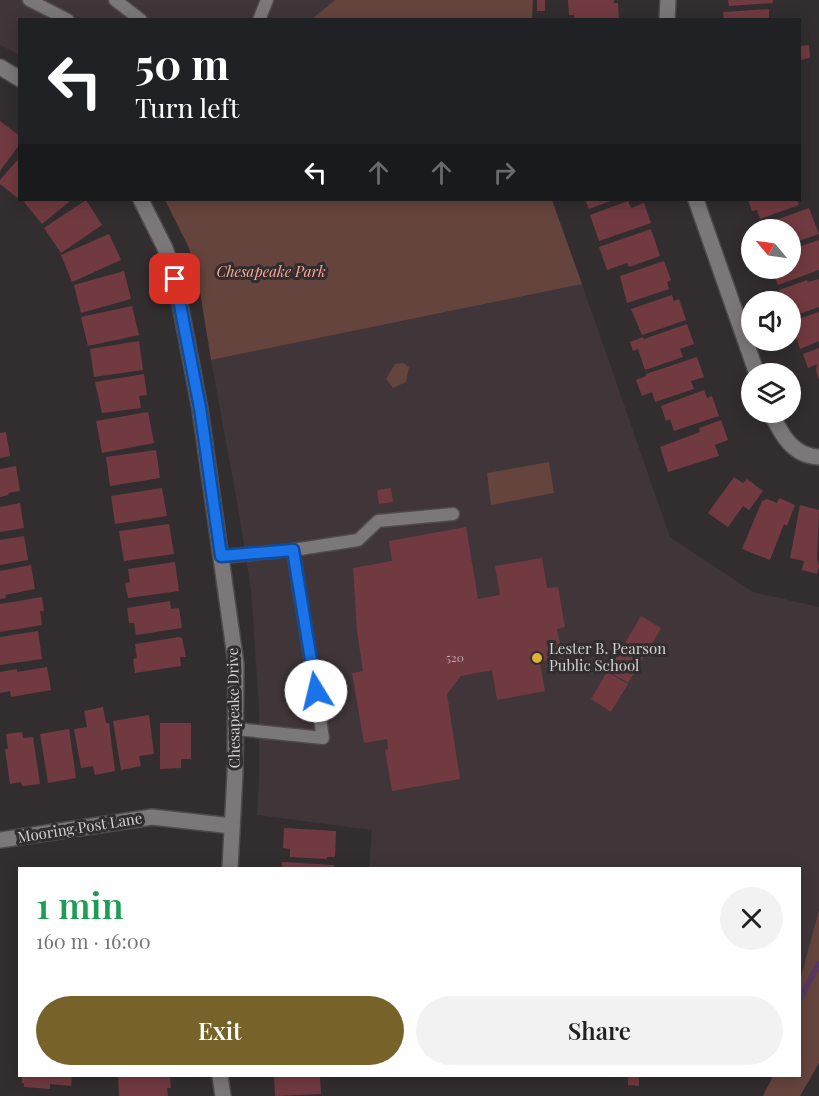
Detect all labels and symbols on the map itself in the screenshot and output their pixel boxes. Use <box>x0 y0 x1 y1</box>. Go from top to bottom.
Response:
north arrow <box>741 219 801 279</box>
pin <box>149 253 200 304</box>
park label: Chesapeake Park <box>216 261 326 281</box>
place label: Lester B. Pearson Public School <box>549 638 666 675</box>
street label: Chesapeake Drive <box>222 648 244 768</box>
house number: 520 <box>446 649 464 665</box>
marker: Lester B. Pearson Public School <box>530 651 544 665</box>
position arrow <box>284 659 348 723</box>
street label: Mooring Post Lane <box>16 807 144 847</box>

